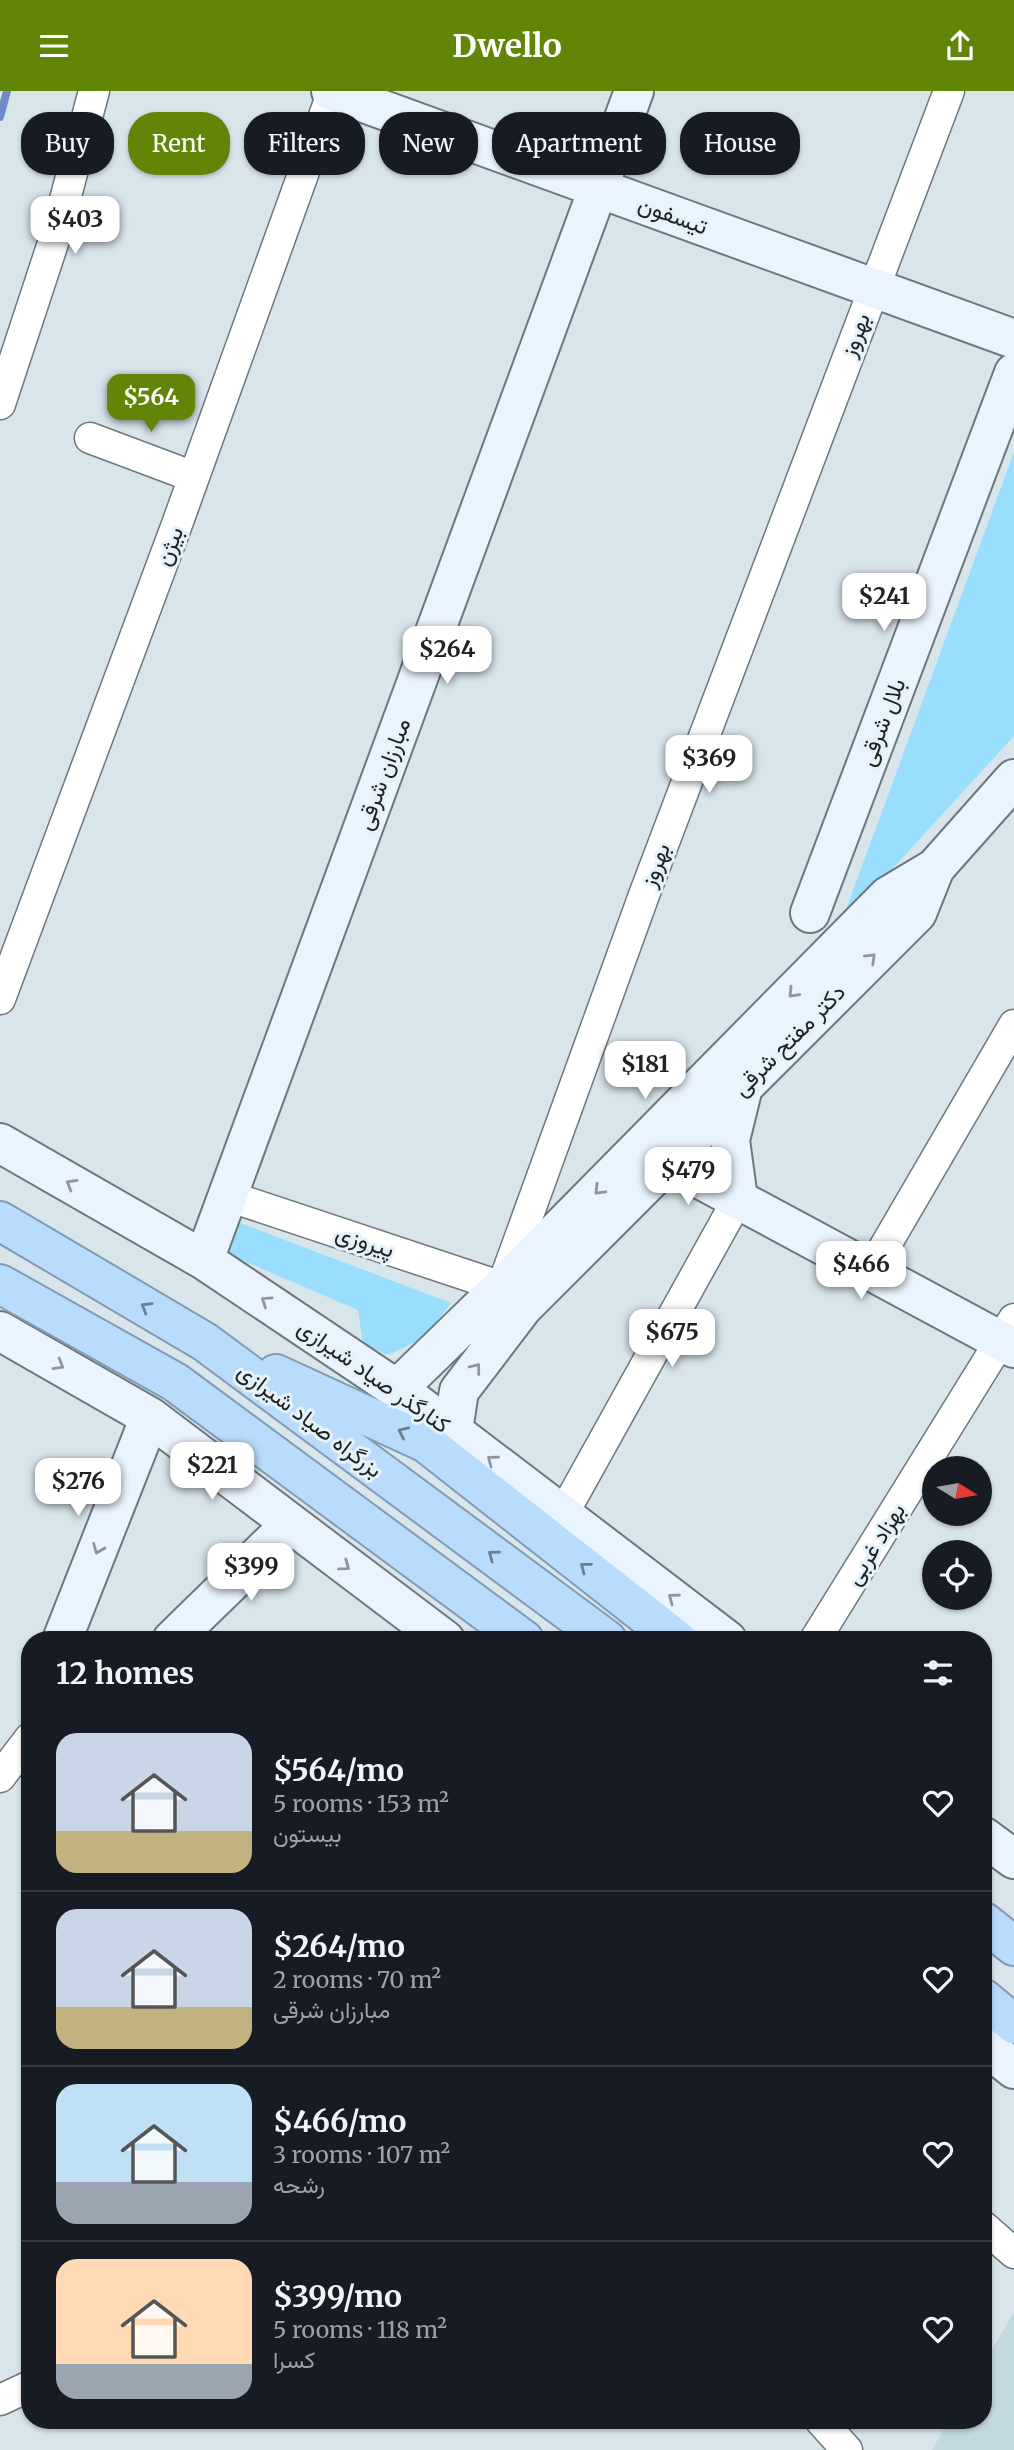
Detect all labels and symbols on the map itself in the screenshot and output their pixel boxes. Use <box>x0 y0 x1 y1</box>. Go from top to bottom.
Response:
street label: تیسفون <box>634 189 712 241</box>
pin: $403 <box>34 197 116 256</box>
street label: بهروز <box>833 309 877 362</box>
pin: $564 <box>110 375 192 434</box>
street label: بیژن <box>148 522 190 570</box>
pin: $241 <box>843 573 925 633</box>
pin: $264 <box>406 627 488 686</box>
street label: بلال شرقی <box>852 674 912 770</box>
street label: مبارزان شرقی <box>349 714 417 834</box>
pin: $369 <box>668 735 750 795</box>
street label: بهروز <box>633 839 677 892</box>
one-way arrow <box>863 953 876 966</box>
street label: دکتر مفتح شرقی <box>726 977 853 1104</box>
one-way arrow <box>788 985 801 998</box>
pin: $181 <box>604 1041 686 1101</box>
pin: $479 <box>647 1147 729 1207</box>
one-way arrow <box>66 1179 79 1192</box>
one-way arrow <box>594 1182 607 1195</box>
street label: پیروزی <box>332 1217 398 1265</box>
pin: $466 <box>820 1241 902 1301</box>
one-way arrow <box>261 1297 274 1309</box>
one-way arrow <box>140 1302 153 1315</box>
pin: $675 <box>631 1309 713 1369</box>
street label: کنارگذر صیاد شیرازی <box>292 1312 456 1440</box>
street label: بزرگراه صیاد شیرازی <box>231 1356 389 1484</box>
one-way arrow <box>52 1357 65 1370</box>
one-way arrow <box>468 1364 481 1376</box>
one-way arrow <box>397 1426 410 1440</box>
pin: $221 <box>171 1443 253 1502</box>
one-way arrow <box>487 1456 500 1469</box>
north arrow <box>922 1456 992 1526</box>
pin: $276 <box>37 1459 119 1518</box>
street label: بهزاد غربی <box>838 1497 912 1591</box>
one-way arrow <box>92 1543 106 1555</box>
pin: $399 <box>210 1543 292 1603</box>
one-way arrow <box>488 1551 501 1564</box>
one-way arrow <box>337 1558 350 1570</box>
one-way arrow <box>580 1563 593 1576</box>
one-way arrow <box>668 1594 681 1607</box>

